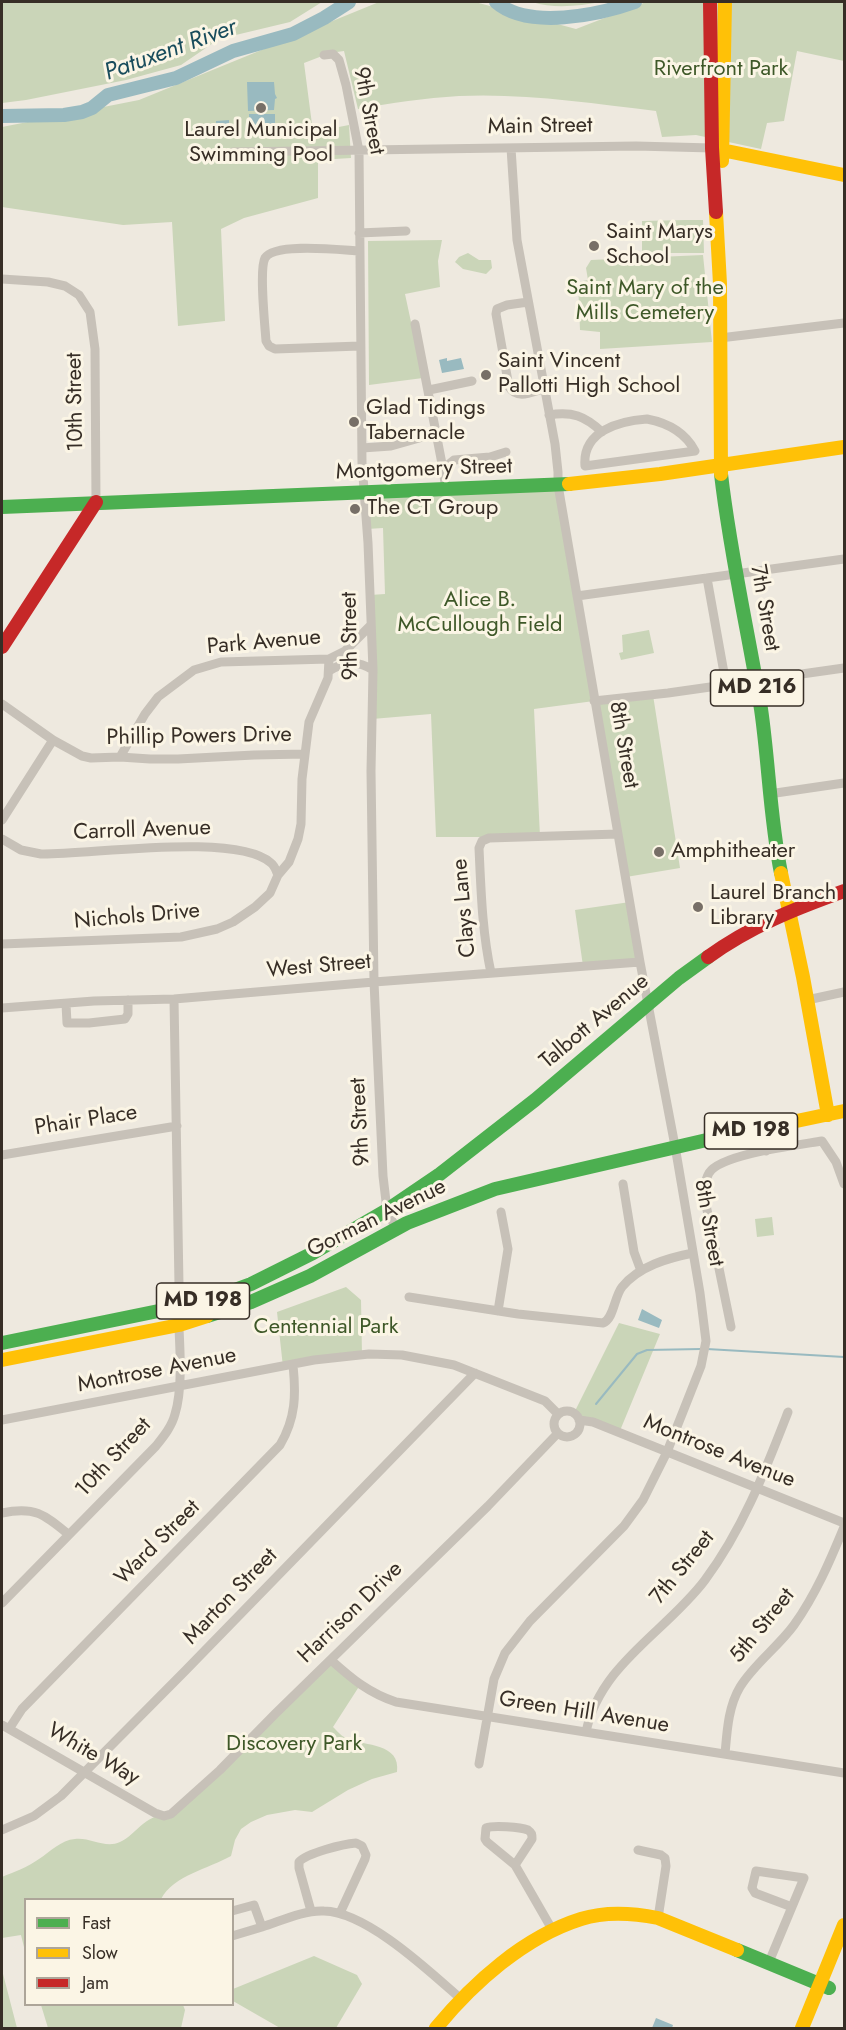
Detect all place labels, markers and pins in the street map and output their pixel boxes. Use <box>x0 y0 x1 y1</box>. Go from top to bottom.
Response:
marker: Laurel Municipal Swimming Pool <box>254 101 268 115</box>
place label: Laurel Municipal Swimming Pool <box>184 118 338 170</box>
place label: Saint Marys School <box>606 220 713 272</box>
marker: Saint Marys School <box>587 239 601 253</box>
place label: Saint Vincent Pallotti High School <box>498 349 680 400</box>
marker: Saint Vincent Pallotti High School <box>479 368 493 382</box>
place label: Glad Tidings Tabernacle <box>366 396 485 448</box>
marker: Glad Tidings Tabernacle <box>347 415 361 429</box>
place label: The CT Group <box>367 496 498 522</box>
marker: The CT Group <box>348 502 362 516</box>
place label: Amphitheater <box>671 839 795 865</box>
marker: Amphitheater <box>652 845 666 859</box>
place label: Laurel Branch Library <box>710 881 836 932</box>
marker: Laurel Branch Library <box>691 900 705 914</box>

